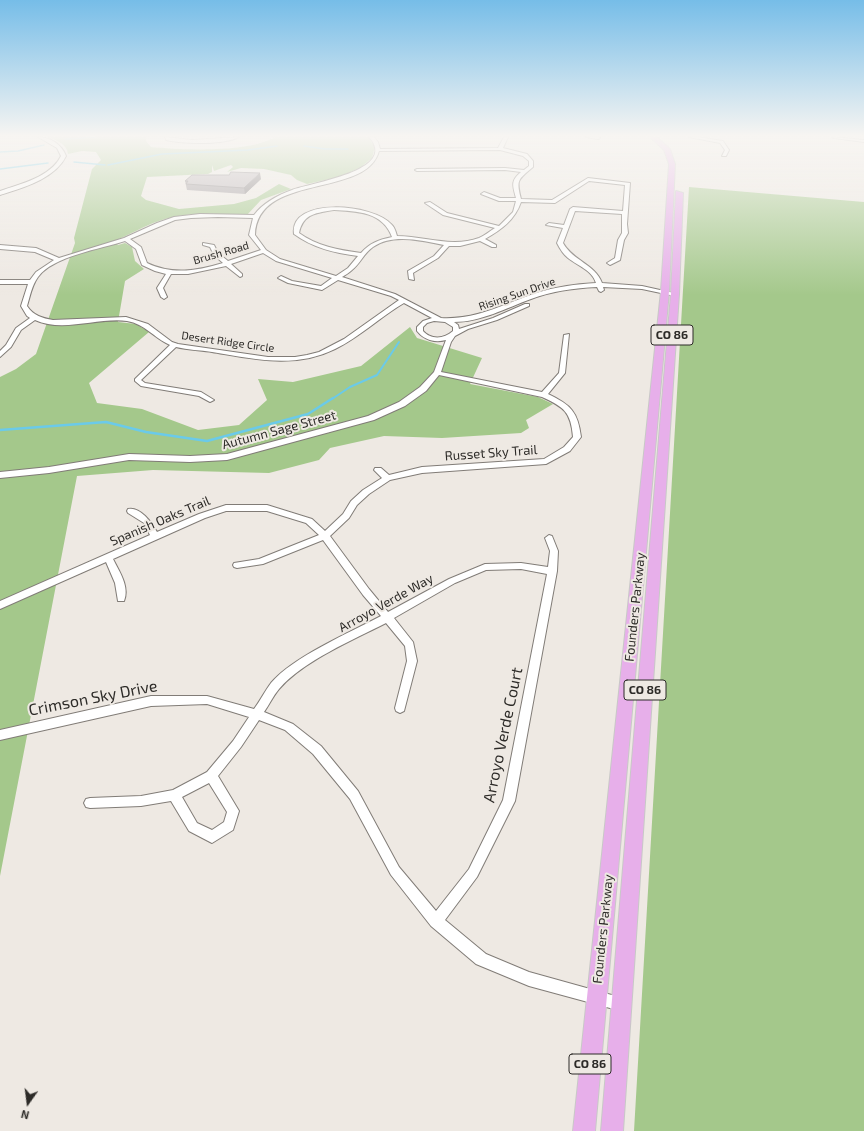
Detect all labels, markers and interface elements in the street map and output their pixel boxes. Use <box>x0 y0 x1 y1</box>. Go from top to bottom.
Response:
street label: Brush Road <box>192 239 250 267</box>
street label: Rising Sun Drive <box>477 275 557 313</box>
road number: CO 86 <box>651 325 693 345</box>
street label: Desert Ridge Circle <box>181 329 275 355</box>
street label: Autumn Sage Street <box>220 407 338 453</box>
street label: Russet Sky Trail <box>444 442 538 464</box>
street label: Spanish Oaks Trail <box>107 493 213 549</box>
street label: Founders Parkway <box>622 552 648 662</box>
street label: Arroyo Verde Way <box>336 571 436 635</box>
street label: Arroyo Verde Court <box>479 666 527 804</box>
street label: Crimson Sky Drive <box>27 676 159 720</box>
road number: CO 86 <box>624 680 666 700</box>
street label: Founders Parkway <box>590 874 616 984</box>
road number: CO 86 <box>569 1054 611 1074</box>
north arrow <box>8 1083 48 1123</box>
text: N <box>20 1108 30 1122</box>

